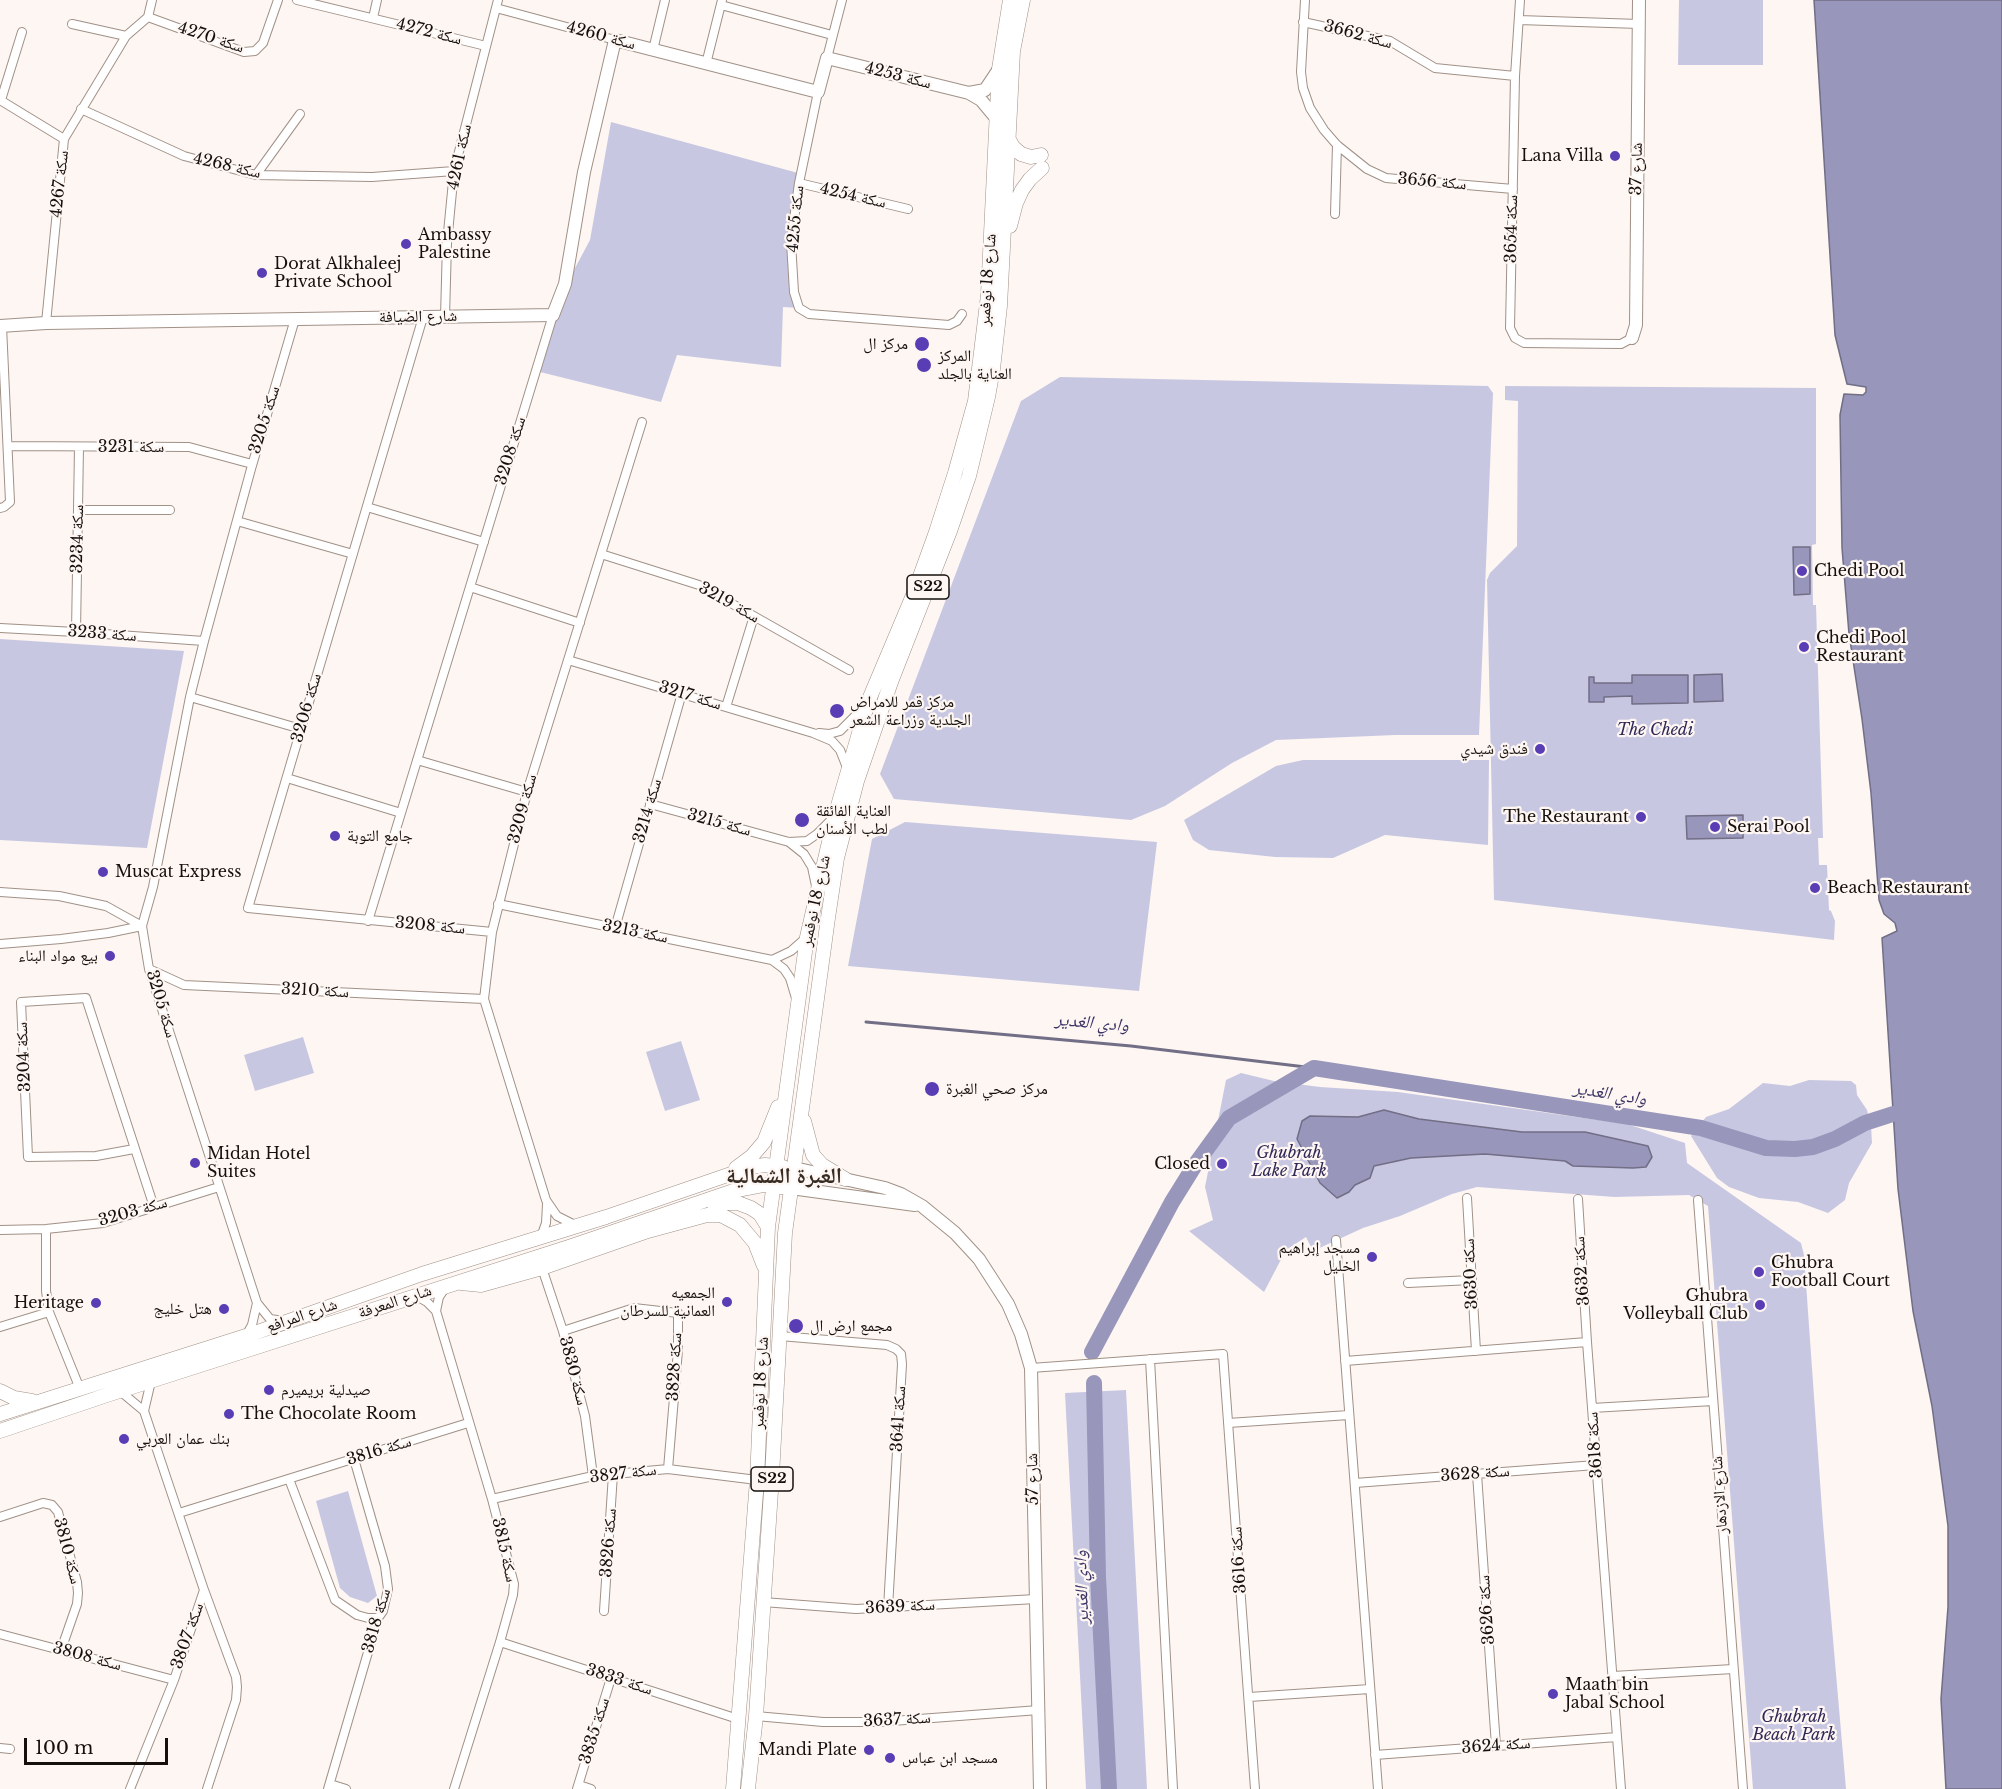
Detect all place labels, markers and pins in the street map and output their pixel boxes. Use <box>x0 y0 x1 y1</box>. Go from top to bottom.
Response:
place label: Lana Villa <box>1521 146 1603 166</box>
marker: Lana Villa <box>1608 149 1622 163</box>
place label: Ambassy Palestine <box>418 225 491 263</box>
marker: Ambassy Palestine <box>399 237 413 251</box>
place label: Dorat Alkhaleej Private School <box>274 254 401 292</box>
marker: Dorat Alkhaleej Private School <box>255 266 269 280</box>
place label: مركز ال <box>863 334 908 354</box>
marker: مركز ال <box>913 335 931 353</box>
place label: المركز العناية بالجلد <box>938 346 1012 384</box>
marker: المركز العناية بالجلد <box>915 356 933 374</box>
place label: Chedi Pool <box>1814 561 1904 581</box>
marker: Chedi Pool <box>1795 564 1809 578</box>
place label: Chedi Pool Restaurant <box>1816 628 1906 666</box>
marker: Chedi Pool Restaurant <box>1797 640 1811 654</box>
place label: مركز قمر للامراض الجلدية وزراعة الشعر <box>850 692 971 730</box>
marker: مركز قمر للامراض الجلدية وزراعة الشعر <box>828 702 846 720</box>
place label: فندق شيدي <box>1460 739 1528 759</box>
marker: فندق شيدي <box>1533 742 1547 756</box>
place label: العناية الفائقة لطب الأسنان <box>816 801 891 839</box>
place label: The Restaurant <box>1503 807 1629 827</box>
marker: The Restaurant <box>1634 810 1648 824</box>
marker: العناية الفائقة لطب الأسنان <box>793 811 811 829</box>
place label: Serai Pool <box>1727 817 1810 837</box>
marker: Serai Pool <box>1708 820 1722 834</box>
place label: جامع التوبة <box>347 826 413 846</box>
marker: جامع التوبة <box>328 829 342 843</box>
place label: Muscat Express <box>115 862 242 882</box>
marker: Muscat Express <box>96 865 110 879</box>
place label: Beach Restaurant <box>1827 878 1970 898</box>
marker: Beach Restaurant <box>1808 881 1822 895</box>
place label: بيع مواد البناء <box>18 946 98 966</box>
marker: بيع مواد البناء <box>103 949 117 963</box>
place label: مركز صحي الغبرة <box>946 1079 1048 1099</box>
marker: مركز صحي الغبرة <box>923 1080 941 1098</box>
place label: Midan Hotel Suites <box>207 1144 310 1182</box>
place label: Closed <box>1154 1154 1210 1174</box>
marker: Midan Hotel Suites <box>188 1156 202 1170</box>
marker: Closed <box>1215 1157 1229 1171</box>
place label: مسجد إبراهيم الخليل <box>1278 1238 1360 1276</box>
marker: مسجد إبراهيم الخليل <box>1365 1250 1379 1264</box>
place label: Ghubra Football Court <box>1771 1253 1890 1291</box>
marker: Ghubra Football Court <box>1752 1265 1766 1279</box>
place label: الجمعيه العمانية للسرطان <box>620 1283 715 1321</box>
place label: Ghubra Volleyball Club <box>1623 1286 1748 1324</box>
place label: Heritage <box>14 1293 84 1313</box>
marker: الجمعيه العمانية للسرطان <box>720 1295 734 1309</box>
marker: Heritage <box>89 1296 103 1310</box>
marker: Ghubra Volleyball Club <box>1753 1298 1767 1312</box>
place label: هتل خلیج <box>154 1299 212 1319</box>
marker: هتل خلیج <box>217 1302 231 1316</box>
place label: مجمع ارض ال <box>810 1316 892 1336</box>
marker: مجمع ارض ال <box>787 1317 805 1335</box>
place label: صيدلية بريميرم <box>281 1380 371 1400</box>
marker: صيدلية بريميرم <box>262 1383 276 1397</box>
place label: The Chocolate Room <box>241 1404 416 1424</box>
marker: The Chocolate Room <box>222 1407 236 1421</box>
place label: بنك عمان العربي <box>136 1429 230 1449</box>
marker: بنك عمان العربي <box>117 1432 131 1446</box>
place label: Maath bin Jabal School <box>1565 1675 1665 1713</box>
marker: Maath bin Jabal School <box>1546 1687 1560 1701</box>
place label: Mandi Plate <box>759 1740 857 1760</box>
marker: Mandi Plate <box>862 1743 876 1757</box>
place label: مسجد ابن عباس <box>902 1748 998 1768</box>
marker: مسجد ابن عباس <box>883 1751 897 1765</box>

